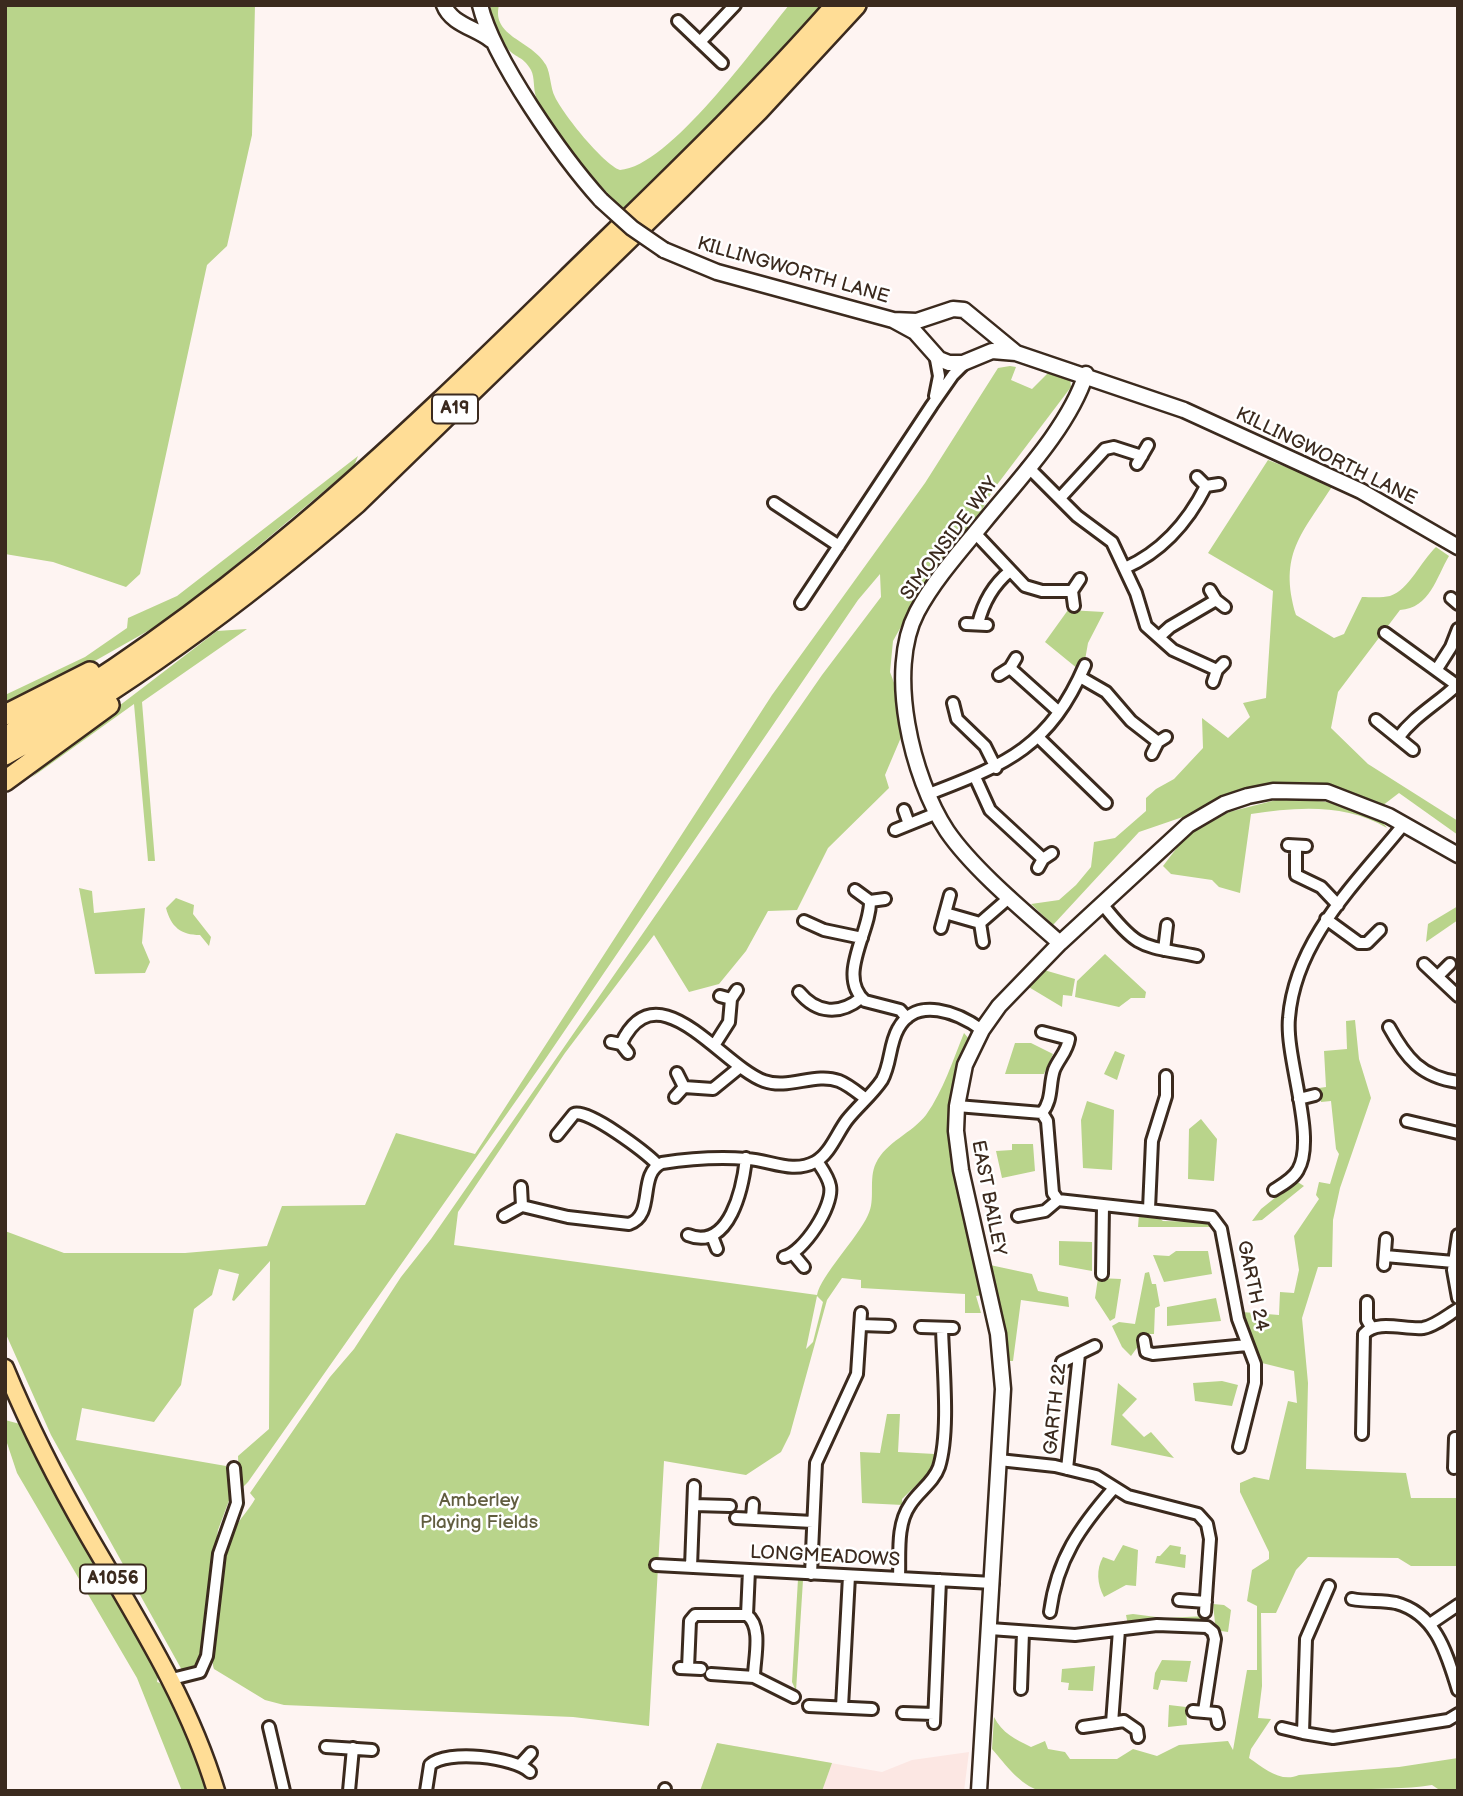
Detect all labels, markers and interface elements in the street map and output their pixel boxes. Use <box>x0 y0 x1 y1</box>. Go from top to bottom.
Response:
street label: KILLINGWORTH LANE <box>694 233 892 309</box>
road number: A19 <box>432 394 478 424</box>
street label: KILLINGWORTH LANE <box>1232 403 1420 511</box>
street label: SIMONSIDE WAY <box>896 473 1004 605</box>
street label: EAST BAILEY <box>966 1138 1010 1258</box>
street label: GARTH 24 <box>1231 1239 1273 1333</box>
street label: GARTH 22 <box>1040 1362 1072 1456</box>
park label: Amberley Playing Fields <box>420 1490 538 1534</box>
street label: LONGMEADOWS <box>749 1542 901 1572</box>
road number: A1056 <box>80 1564 146 1594</box>

